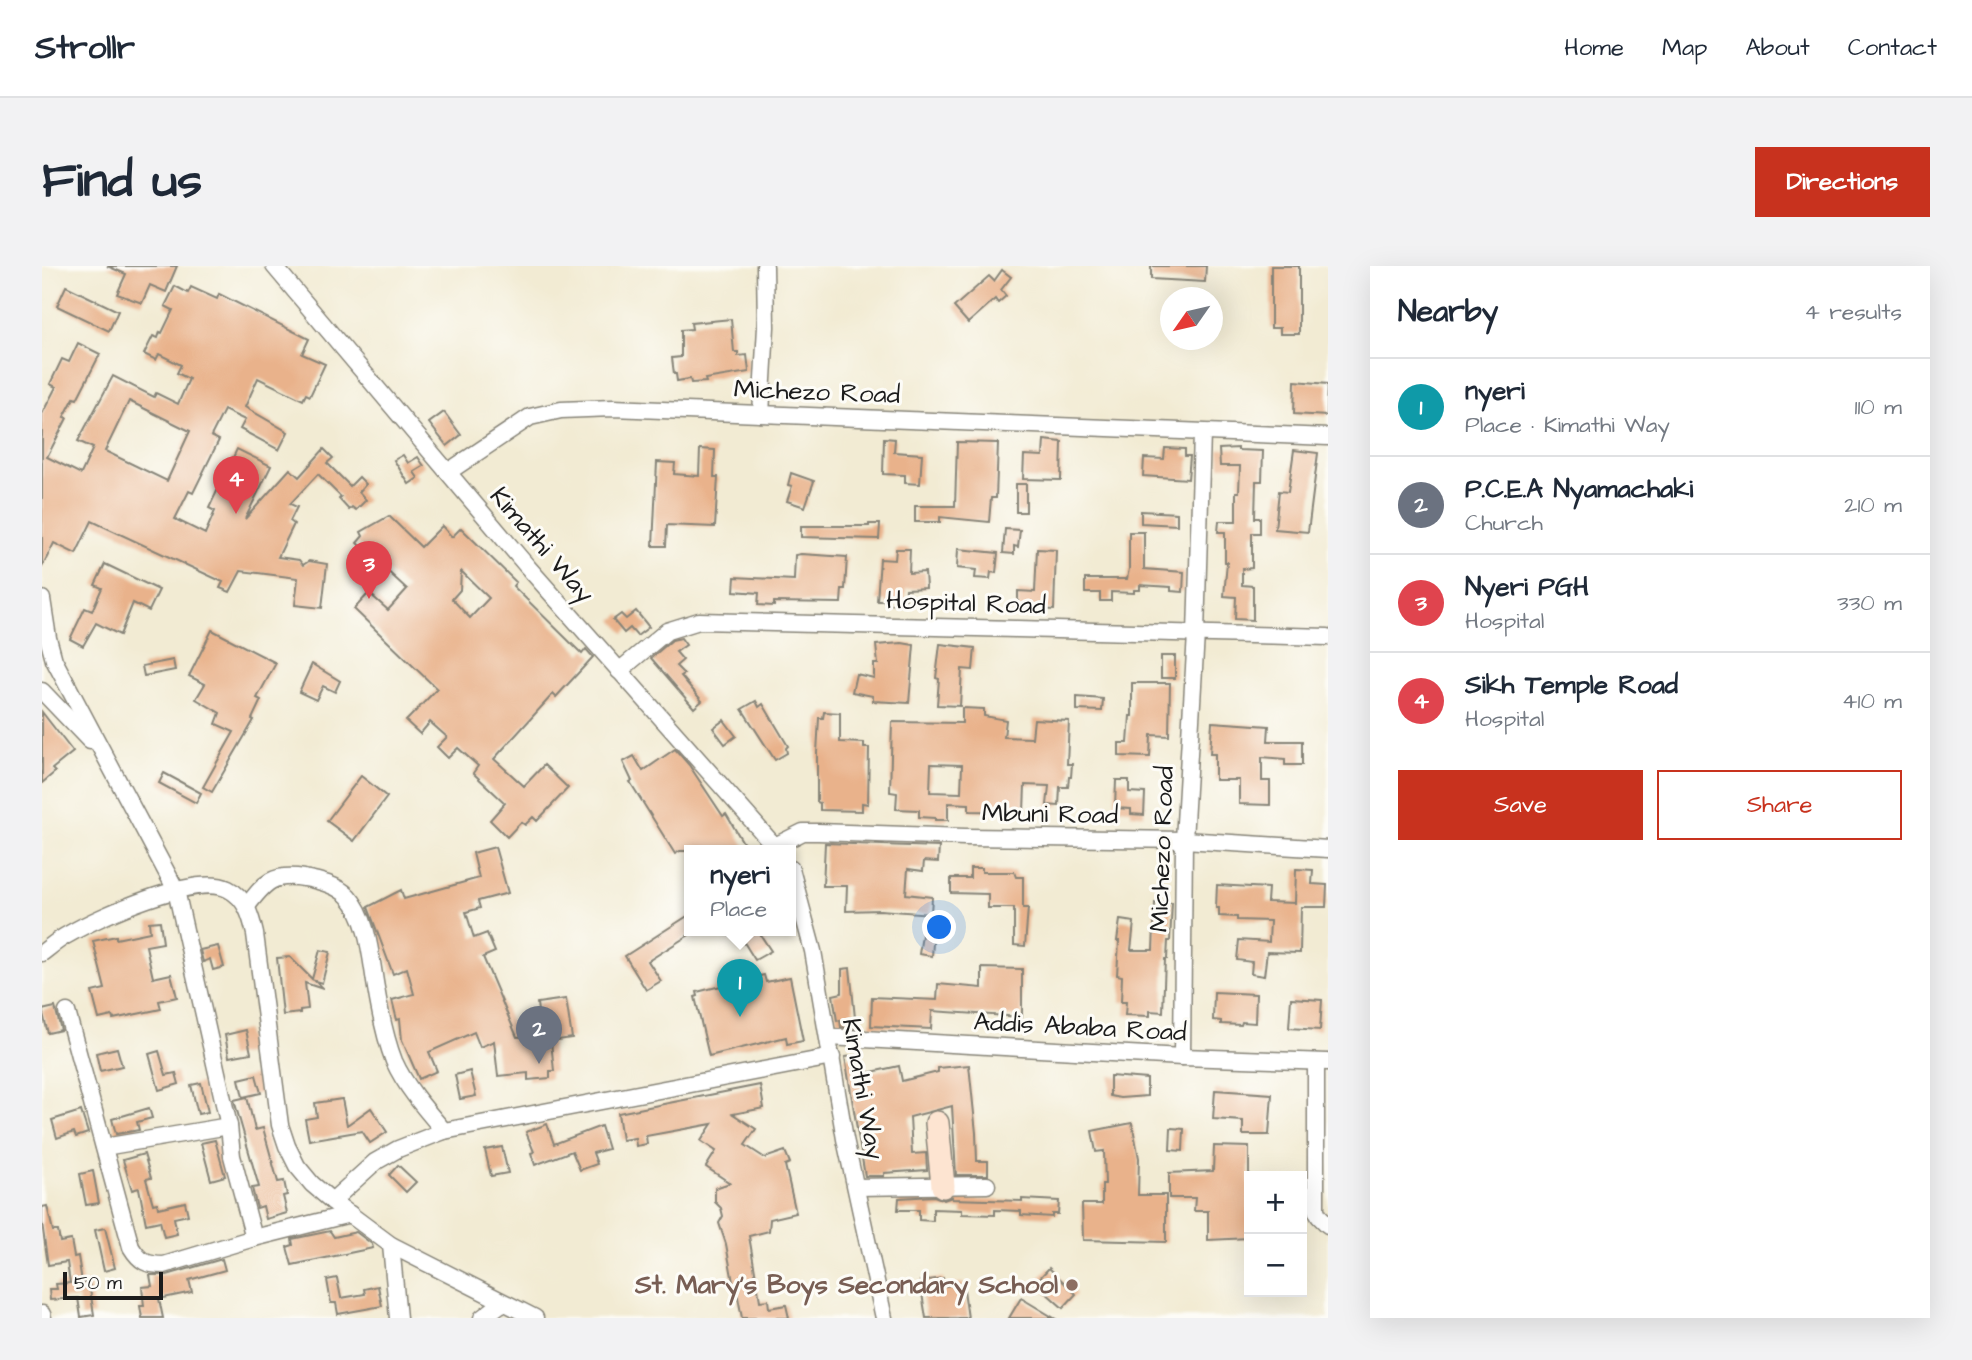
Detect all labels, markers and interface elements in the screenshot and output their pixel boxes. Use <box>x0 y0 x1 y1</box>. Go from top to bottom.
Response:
text: Strollr <box>35 25 135 71</box>
text: Home <box>1564 31 1624 65</box>
text: Map <box>1662 31 1707 65</box>
text: About <box>1745 31 1810 65</box>
text: Contact <box>1848 31 1937 65</box>
button: Directions <box>1755 147 1930 217</box>
text: Find us <box>42 148 202 216</box>
north arrow <box>1160 287 1223 350</box>
text: Nearby <box>1398 291 1498 333</box>
text: 4 results <box>1804 296 1902 328</box>
street label: Michezo Road <box>733 371 901 413</box>
text: nyeri <box>1465 373 1525 409</box>
text: 1 <box>1420 391 1422 423</box>
text: 110 m <box>1854 391 1902 423</box>
text: Place · Kimathi Way <box>1465 409 1670 441</box>
pin: 4 <box>213 456 259 514</box>
text: P.C.E.A Nyamachaki <box>1465 471 1693 507</box>
street label: Kimathi Way <box>480 479 602 612</box>
text: 2 <box>1414 489 1428 521</box>
text: 210 m <box>1844 489 1902 521</box>
text: Church <box>1465 507 1543 539</box>
pin: 3 <box>346 541 392 599</box>
text: Nyeri PGH <box>1465 569 1589 605</box>
street label: Hospital Road <box>886 582 1046 624</box>
text: 3 <box>1415 587 1427 619</box>
text: 330 m <box>1837 587 1902 619</box>
text: Hospital <box>1465 605 1544 637</box>
text: Sikh Temple Road <box>1465 667 1678 703</box>
text: 4 <box>1413 685 1429 717</box>
text: 410 m <box>1842 685 1902 717</box>
text: Hospital <box>1465 703 1544 735</box>
street label: Michezo Road <box>1141 765 1183 933</box>
button: Save <box>1398 770 1643 840</box>
button: Share <box>1657 770 1902 840</box>
street label: Mbuni Road <box>982 795 1118 833</box>
popup <box>684 845 796 936</box>
text: nyeri <box>710 857 770 893</box>
text: Place <box>710 893 767 925</box>
your location <box>922 910 956 944</box>
pin: 1 <box>717 959 763 1017</box>
street label: Addis Ababa Road <box>973 1003 1187 1051</box>
pin: 2 <box>516 1006 562 1064</box>
street label: Kimathi Way <box>831 1016 893 1163</box>
map controls <box>1244 1171 1307 1297</box>
button: + <box>1244 1171 1307 1234</box>
button: − <box>1244 1234 1307 1297</box>
place label: St. Mary's Boys Secondary School <box>634 1267 1058 1306</box>
scale bar <box>63 1269 163 1301</box>
text: 50 m <box>74 1270 122 1297</box>
marker: St. Mary's Boys Secondary School <box>1064 1277 1080 1293</box>

